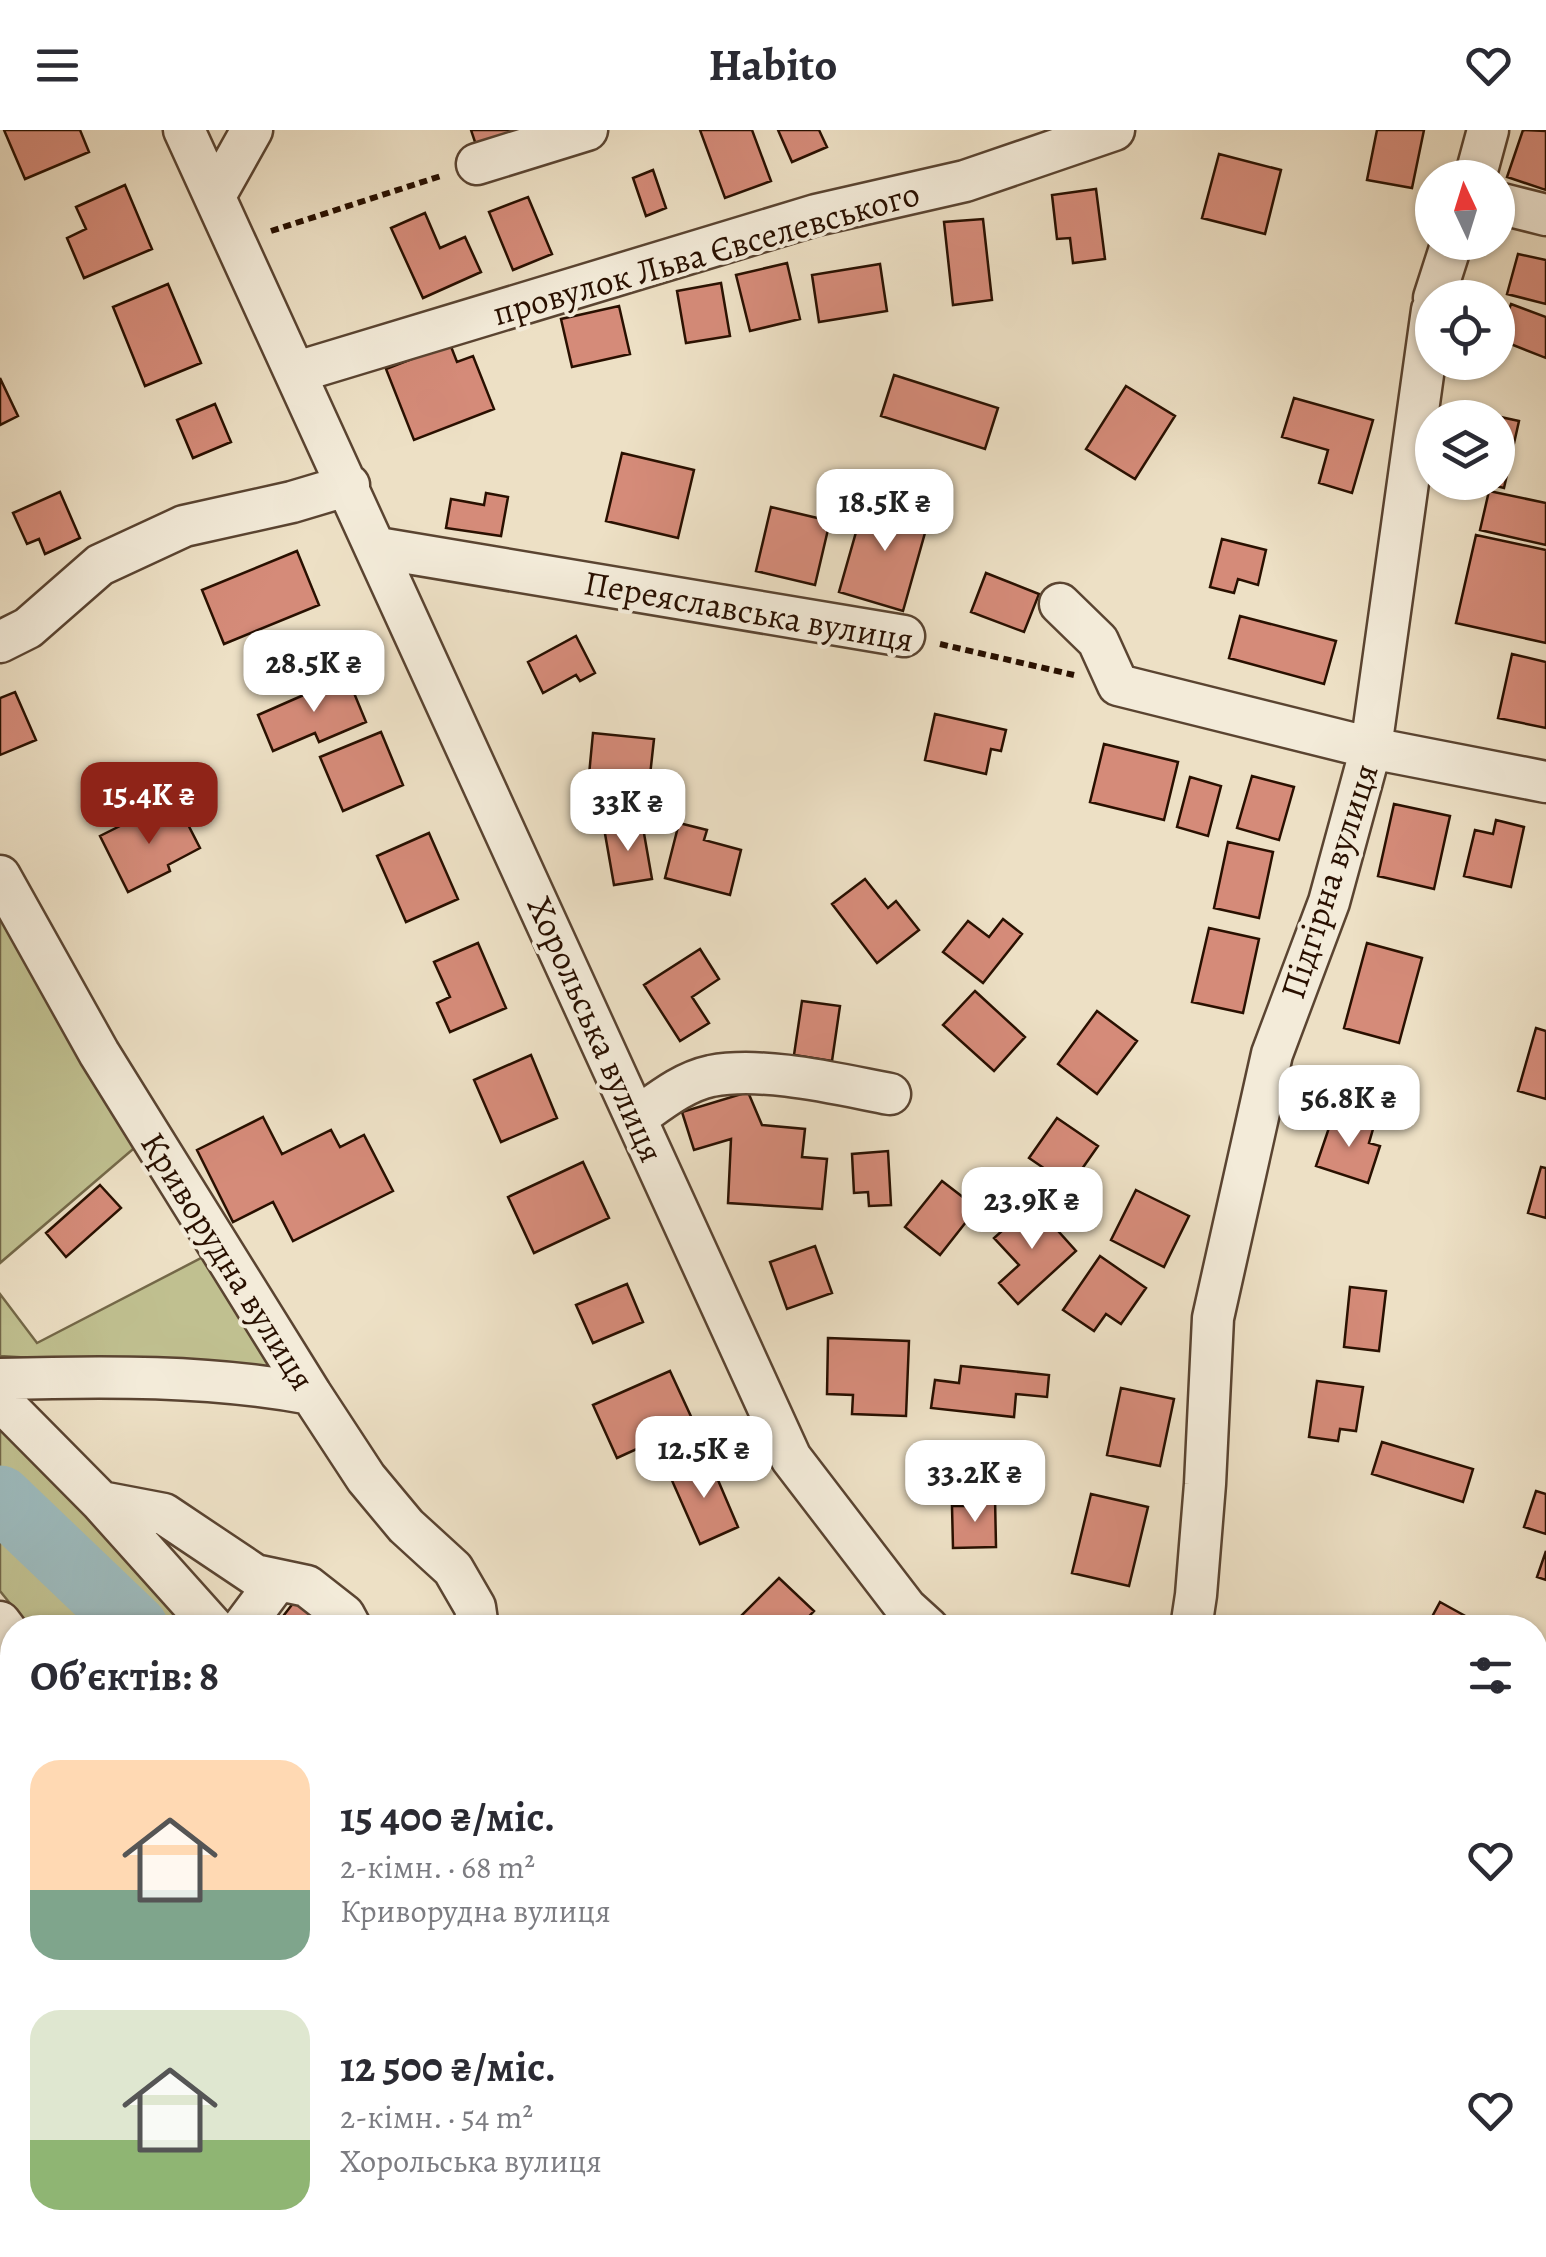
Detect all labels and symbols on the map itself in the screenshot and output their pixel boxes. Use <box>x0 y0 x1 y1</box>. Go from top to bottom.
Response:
north arrow <box>1415 160 1515 260</box>
street label: провулок Льва Євселевського <box>487 169 925 337</box>
pin: 18.5K ₴ <box>793 469 977 554</box>
street label: Переяславська вулиця <box>581 558 917 664</box>
pin: 28.5K ₴ <box>222 630 406 715</box>
street label: Підгірна вулиця <box>1268 757 1390 1005</box>
pin: 15.4K ₴ <box>57 762 241 847</box>
pin: 33K ₴ <box>558 769 698 854</box>
street label: Хорольська вулиця <box>516 889 676 1169</box>
pin: 56.8K ₴ <box>1257 1065 1441 1150</box>
street label: Криворудна вулиця <box>129 1123 327 1399</box>
pin: 23.9K ₴ <box>940 1167 1124 1252</box>
pin: 12.5K ₴ <box>612 1416 796 1501</box>
pin: 33.2K ₴ <box>883 1440 1067 1525</box>

